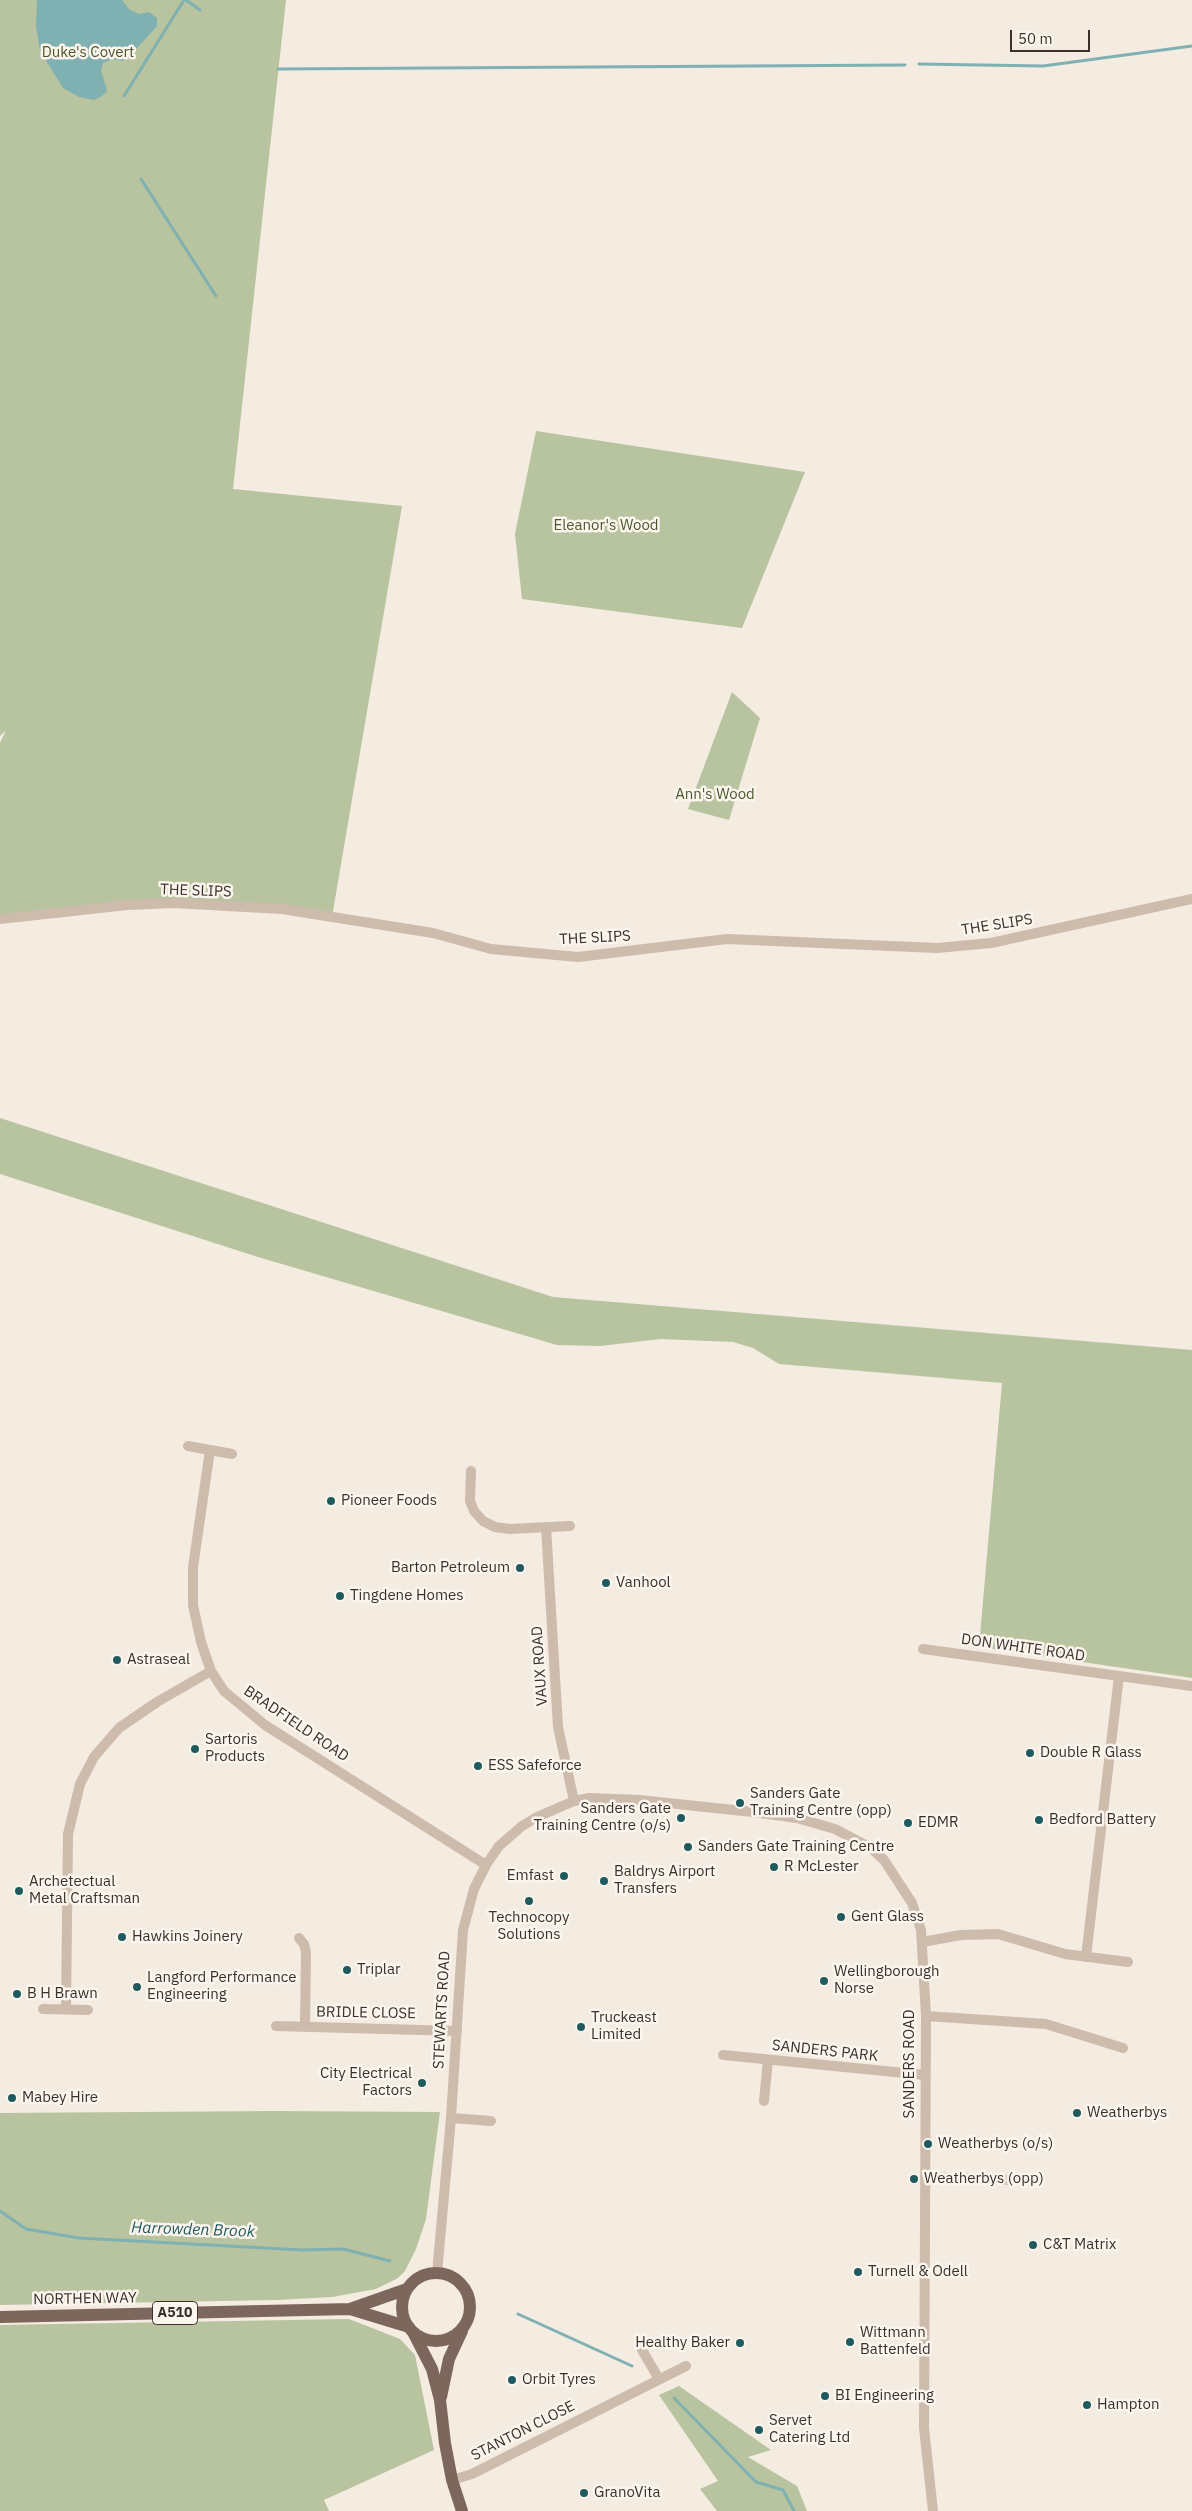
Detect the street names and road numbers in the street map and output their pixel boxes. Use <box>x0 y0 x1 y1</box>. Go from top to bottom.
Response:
street label: THE SLIPS <box>160 881 232 901</box>
street label: THE SLIPS <box>960 911 1034 939</box>
street label: THE SLIPS <box>559 927 631 949</box>
street label: VAUX ROAD <box>528 1625 552 1707</box>
street label: DON WHITE ROAD <box>960 1630 1086 1666</box>
street label: BRADFIELD ROAD <box>240 1682 352 1766</box>
street label: STEWARTS ROAD <box>430 1951 454 2069</box>
street label: BRIDLE CLOSE <box>316 2003 416 2023</box>
street label: SANDERS ROAD <box>901 2009 919 2119</box>
street label: SANDERS PARK <box>771 2036 879 2066</box>
street label: NORTHEN WAY <box>33 2289 137 2309</box>
road number: A510 <box>152 2302 198 2324</box>
street label: STANTON CLOSE <box>468 2397 578 2465</box>

